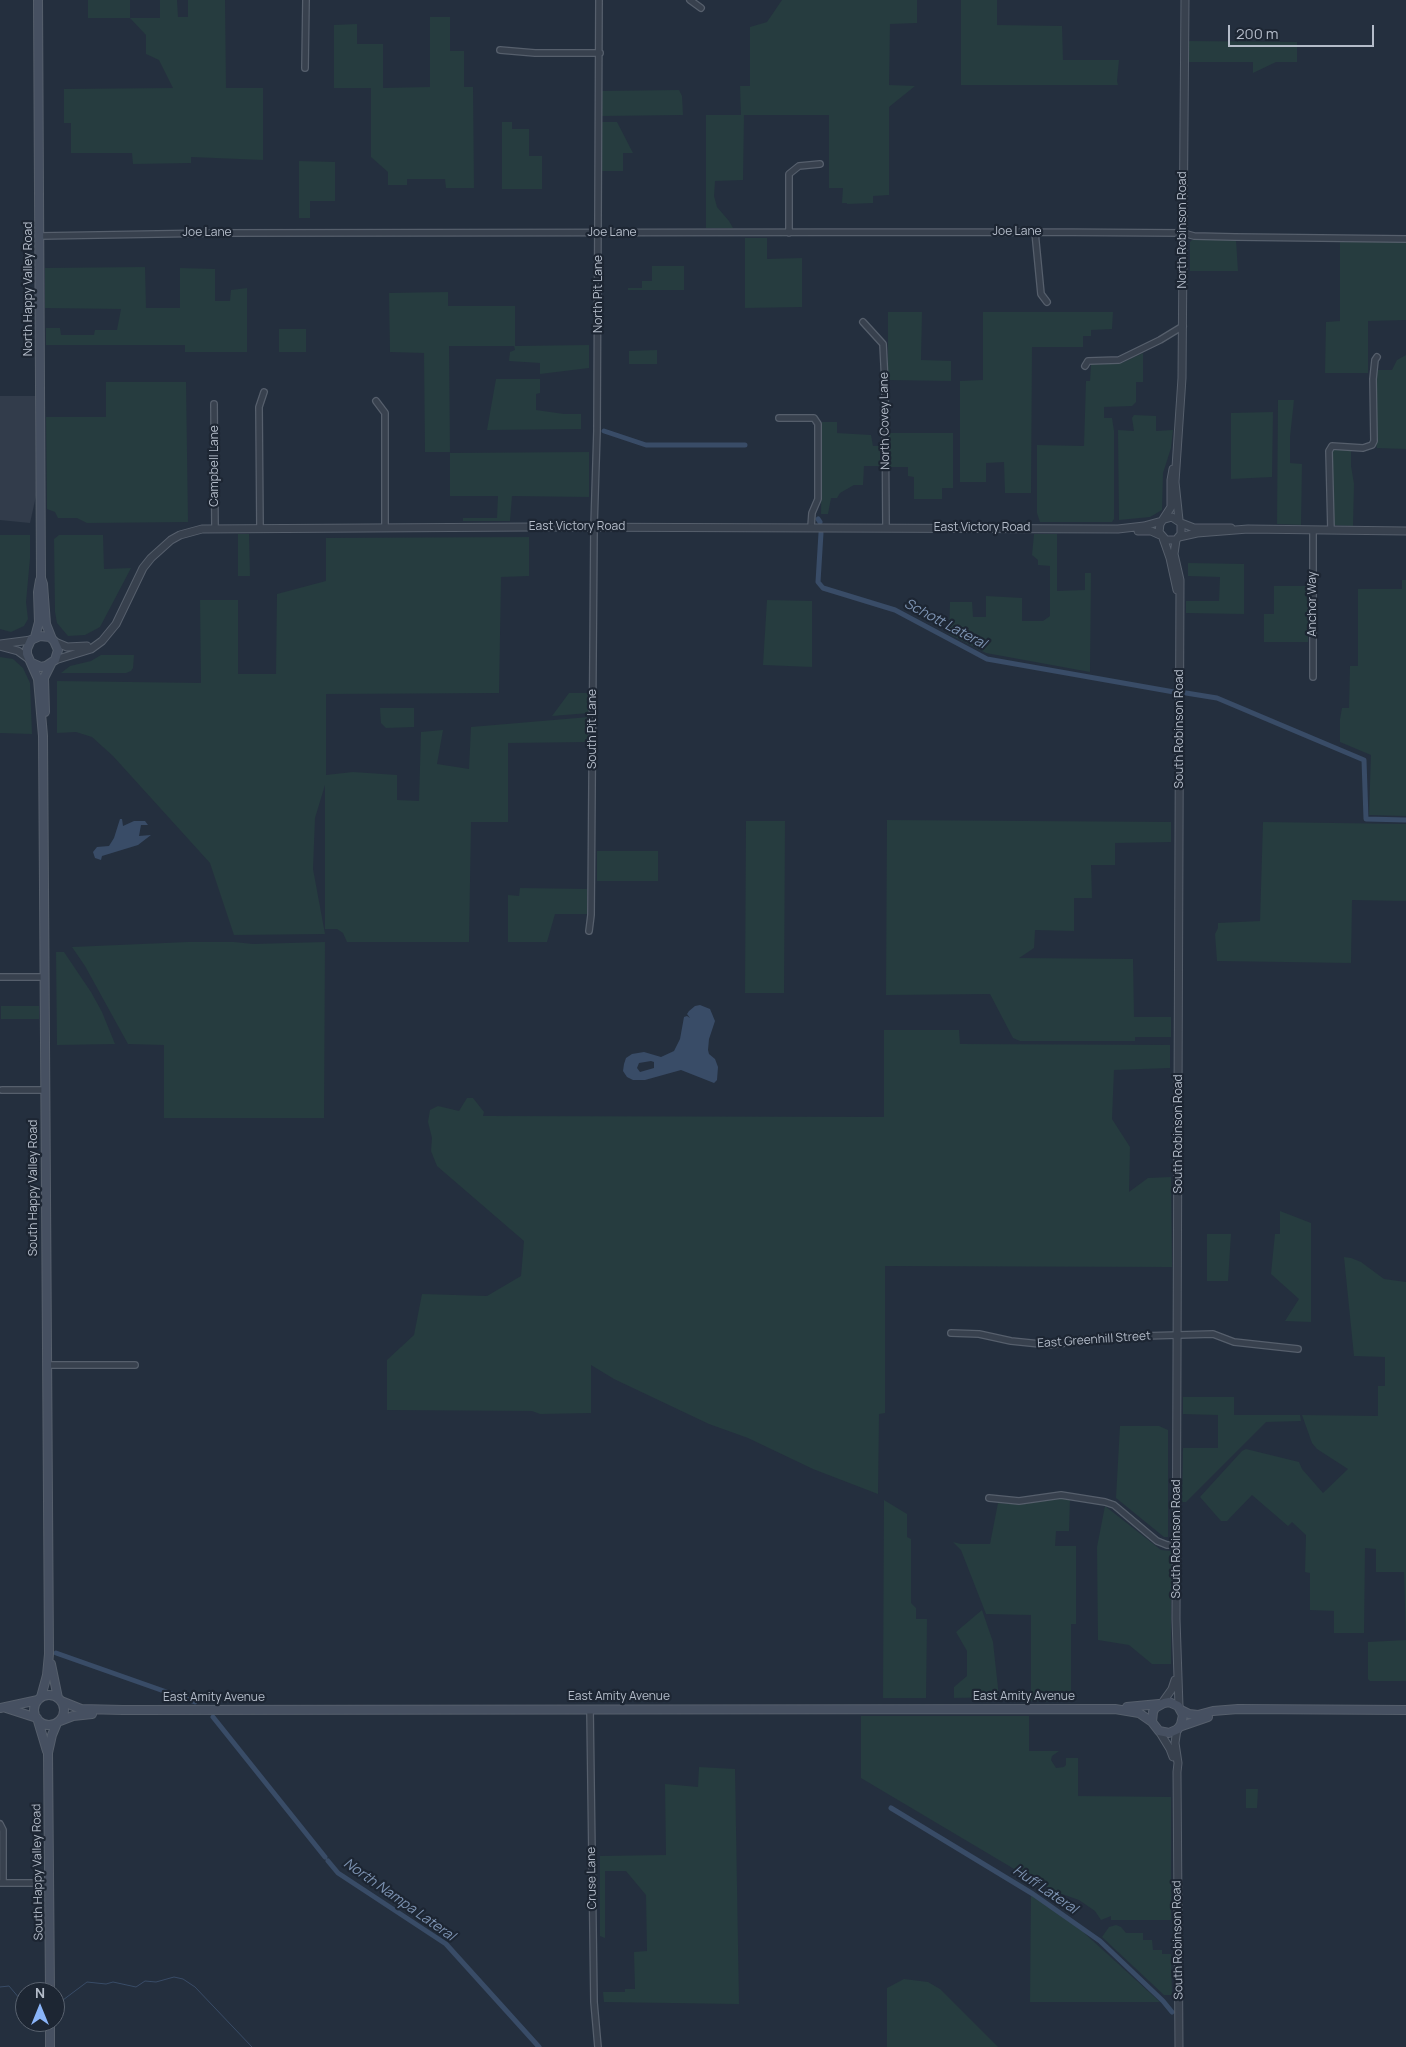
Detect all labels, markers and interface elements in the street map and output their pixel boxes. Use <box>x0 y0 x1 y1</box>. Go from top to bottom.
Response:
scale bar <box>1231 15 1377 47</box>
text: 200 m <box>1236 23 1279 44</box>
street label: North Robinson Road <box>1176 171 1190 289</box>
street label: North Happy Valley Road <box>22 222 36 356</box>
street label: Joe Lane <box>993 225 1041 239</box>
street label: Joe Lane <box>183 226 231 240</box>
street label: Joe Lane <box>588 226 636 240</box>
street label: North Pit Lane <box>592 255 606 333</box>
street label: North Covey Lane <box>877 372 893 470</box>
street label: Campbell Lane <box>208 425 222 507</box>
street label: East Victory Road <box>529 520 625 534</box>
street label: East Victory Road <box>934 521 1030 535</box>
street label: Anchor Way <box>1306 571 1320 637</box>
water label: Schott Lateral <box>901 595 989 653</box>
street label: South Robinson Road <box>1173 669 1187 789</box>
street label: South Pit Lane <box>586 689 600 769</box>
street label: South Robinson Road <box>1172 1074 1186 1194</box>
street label: South Happy Valley Road <box>27 1120 41 1256</box>
street label: East Greenhill Street <box>1037 1329 1151 1351</box>
street label: South Robinson Road <box>1170 1479 1184 1599</box>
street label: East Amity Avenue <box>568 1690 670 1704</box>
street label: East Amity Avenue <box>973 1690 1075 1704</box>
street label: East Amity Avenue <box>163 1691 265 1705</box>
street label: South Happy Valley Road <box>30 1804 46 1940</box>
street label: Cruse Lane <box>584 1847 600 1909</box>
water label: North Nampa Lateral <box>340 1855 458 1945</box>
water label: Huff Lateral <box>1010 1862 1080 1918</box>
street label: South Robinson Road <box>1170 1880 1186 2000</box>
north arrow <box>15 1982 65 2032</box>
text: N <box>35 1983 45 2002</box>

